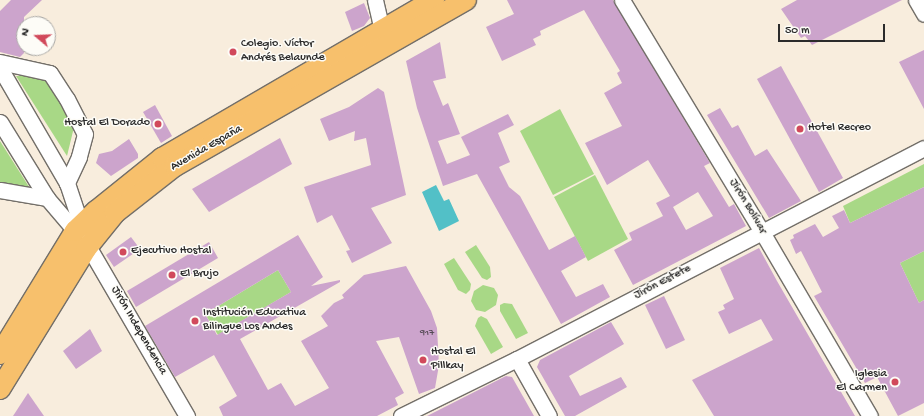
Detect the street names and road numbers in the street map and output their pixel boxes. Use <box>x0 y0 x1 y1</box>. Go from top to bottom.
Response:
street label: Avenida España <box>169 123 245 175</box>
street label: Jirón Bolívar <box>725 177 769 237</box>
street label: Jirón Estete <box>632 262 694 304</box>
street label: Jirón Independencia <box>107 284 169 378</box>

